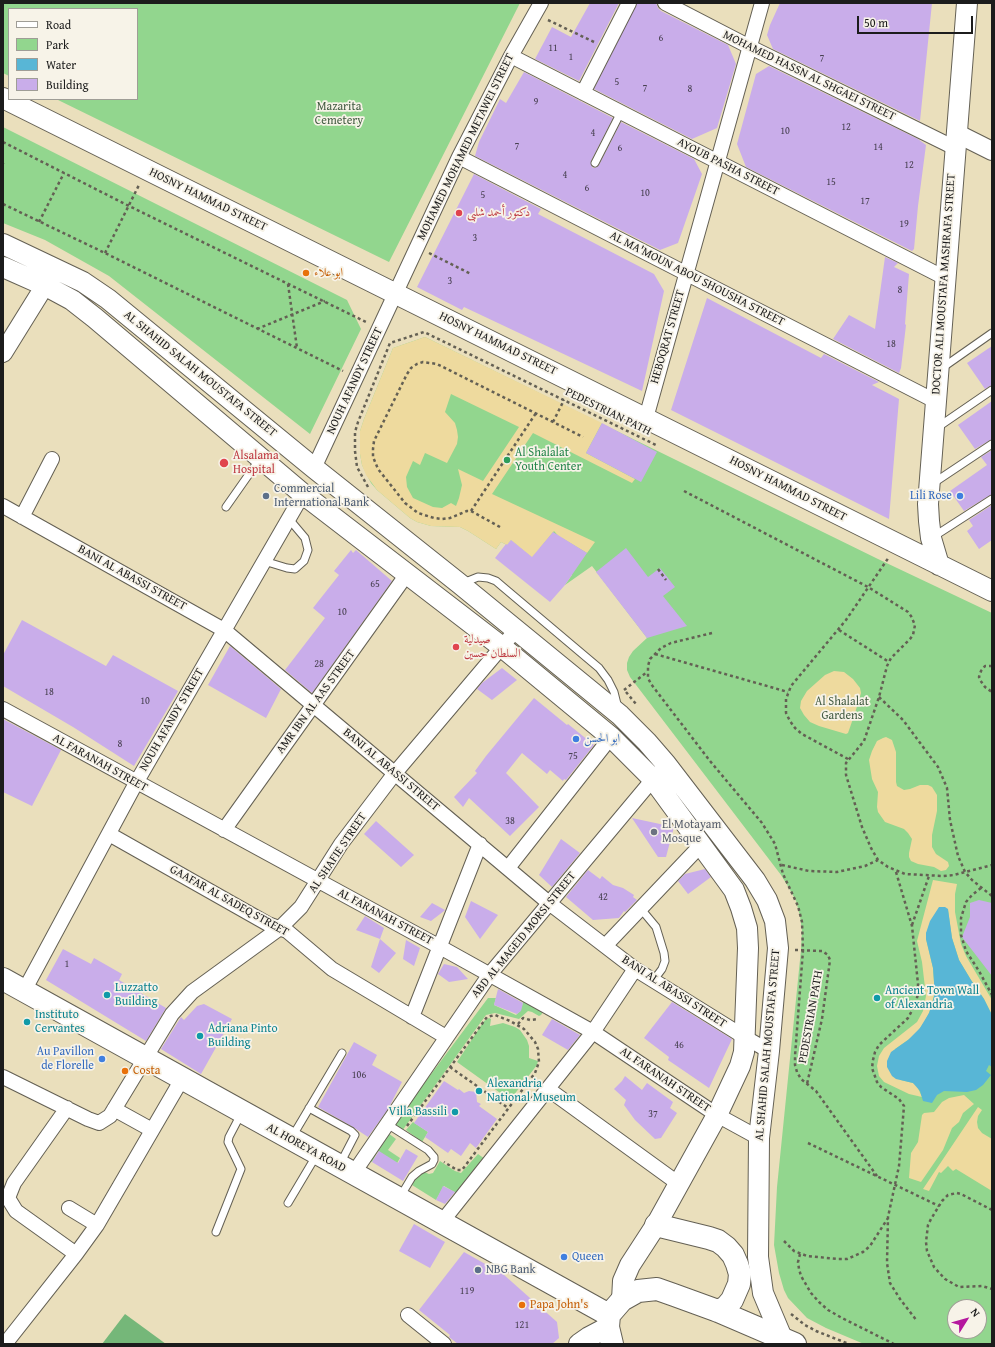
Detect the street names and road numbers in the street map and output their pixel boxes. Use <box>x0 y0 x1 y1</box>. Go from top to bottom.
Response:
street label: MOHAMED HASSN AL SHGAEI STREET <box>720 28 898 124</box>
street label: MOHAMED MOHAMED METAWEI STREET <box>414 51 518 243</box>
street label: AYOUB PASHA STREET <box>675 135 781 199</box>
street label: HOSNY HAMMAD STREET <box>147 165 269 235</box>
street label: DOCTOR ALI MOUSTAFA MASHRAFA STREET <box>929 173 959 395</box>
street label: AL MA'MOUN ABOU SHOUSHA STREET <box>607 228 787 330</box>
street label: HEBOQRAT STREET <box>648 289 688 385</box>
street label: AL SHAHID SALAH MOUSTAFA STREET <box>121 308 279 440</box>
street label: HOSNY HAMMAD STREET <box>437 309 559 379</box>
street label: NOUH AFANDY STREET <box>324 325 386 437</box>
street label: PEDESTRIAN PATH <box>563 385 653 439</box>
street label: HOSNY HAMMAD STREET <box>727 453 849 525</box>
street label: BANI AL ABASSI STREET <box>75 542 189 614</box>
street label: AMR IBN AL AAS STREET <box>273 647 359 757</box>
street label: NOUH AFANDY STREET <box>137 666 207 774</box>
street label: BANI AL ABASSI STREET <box>340 725 442 815</box>
street label: AL FARANAH STREET <box>50 731 150 795</box>
street label: AL SHAFIE STREET <box>306 810 370 896</box>
street label: GAAFAR AL SADEQ STREET <box>167 862 291 940</box>
street label: ABD AL MAGEID MORSI STREET <box>469 869 579 1001</box>
street label: AL FARANAH STREET <box>335 886 435 948</box>
street label: AL SHAHID SALAH MOUSTAFA STREET <box>752 948 784 1142</box>
street label: BANI AL ABASSI STREET <box>619 953 729 1031</box>
street label: PEDESTRIAN PATH <box>796 969 826 1065</box>
street label: AL FARANAH STREET <box>617 1044 713 1116</box>
street label: AL HOREYA ROAD <box>264 1120 348 1176</box>

